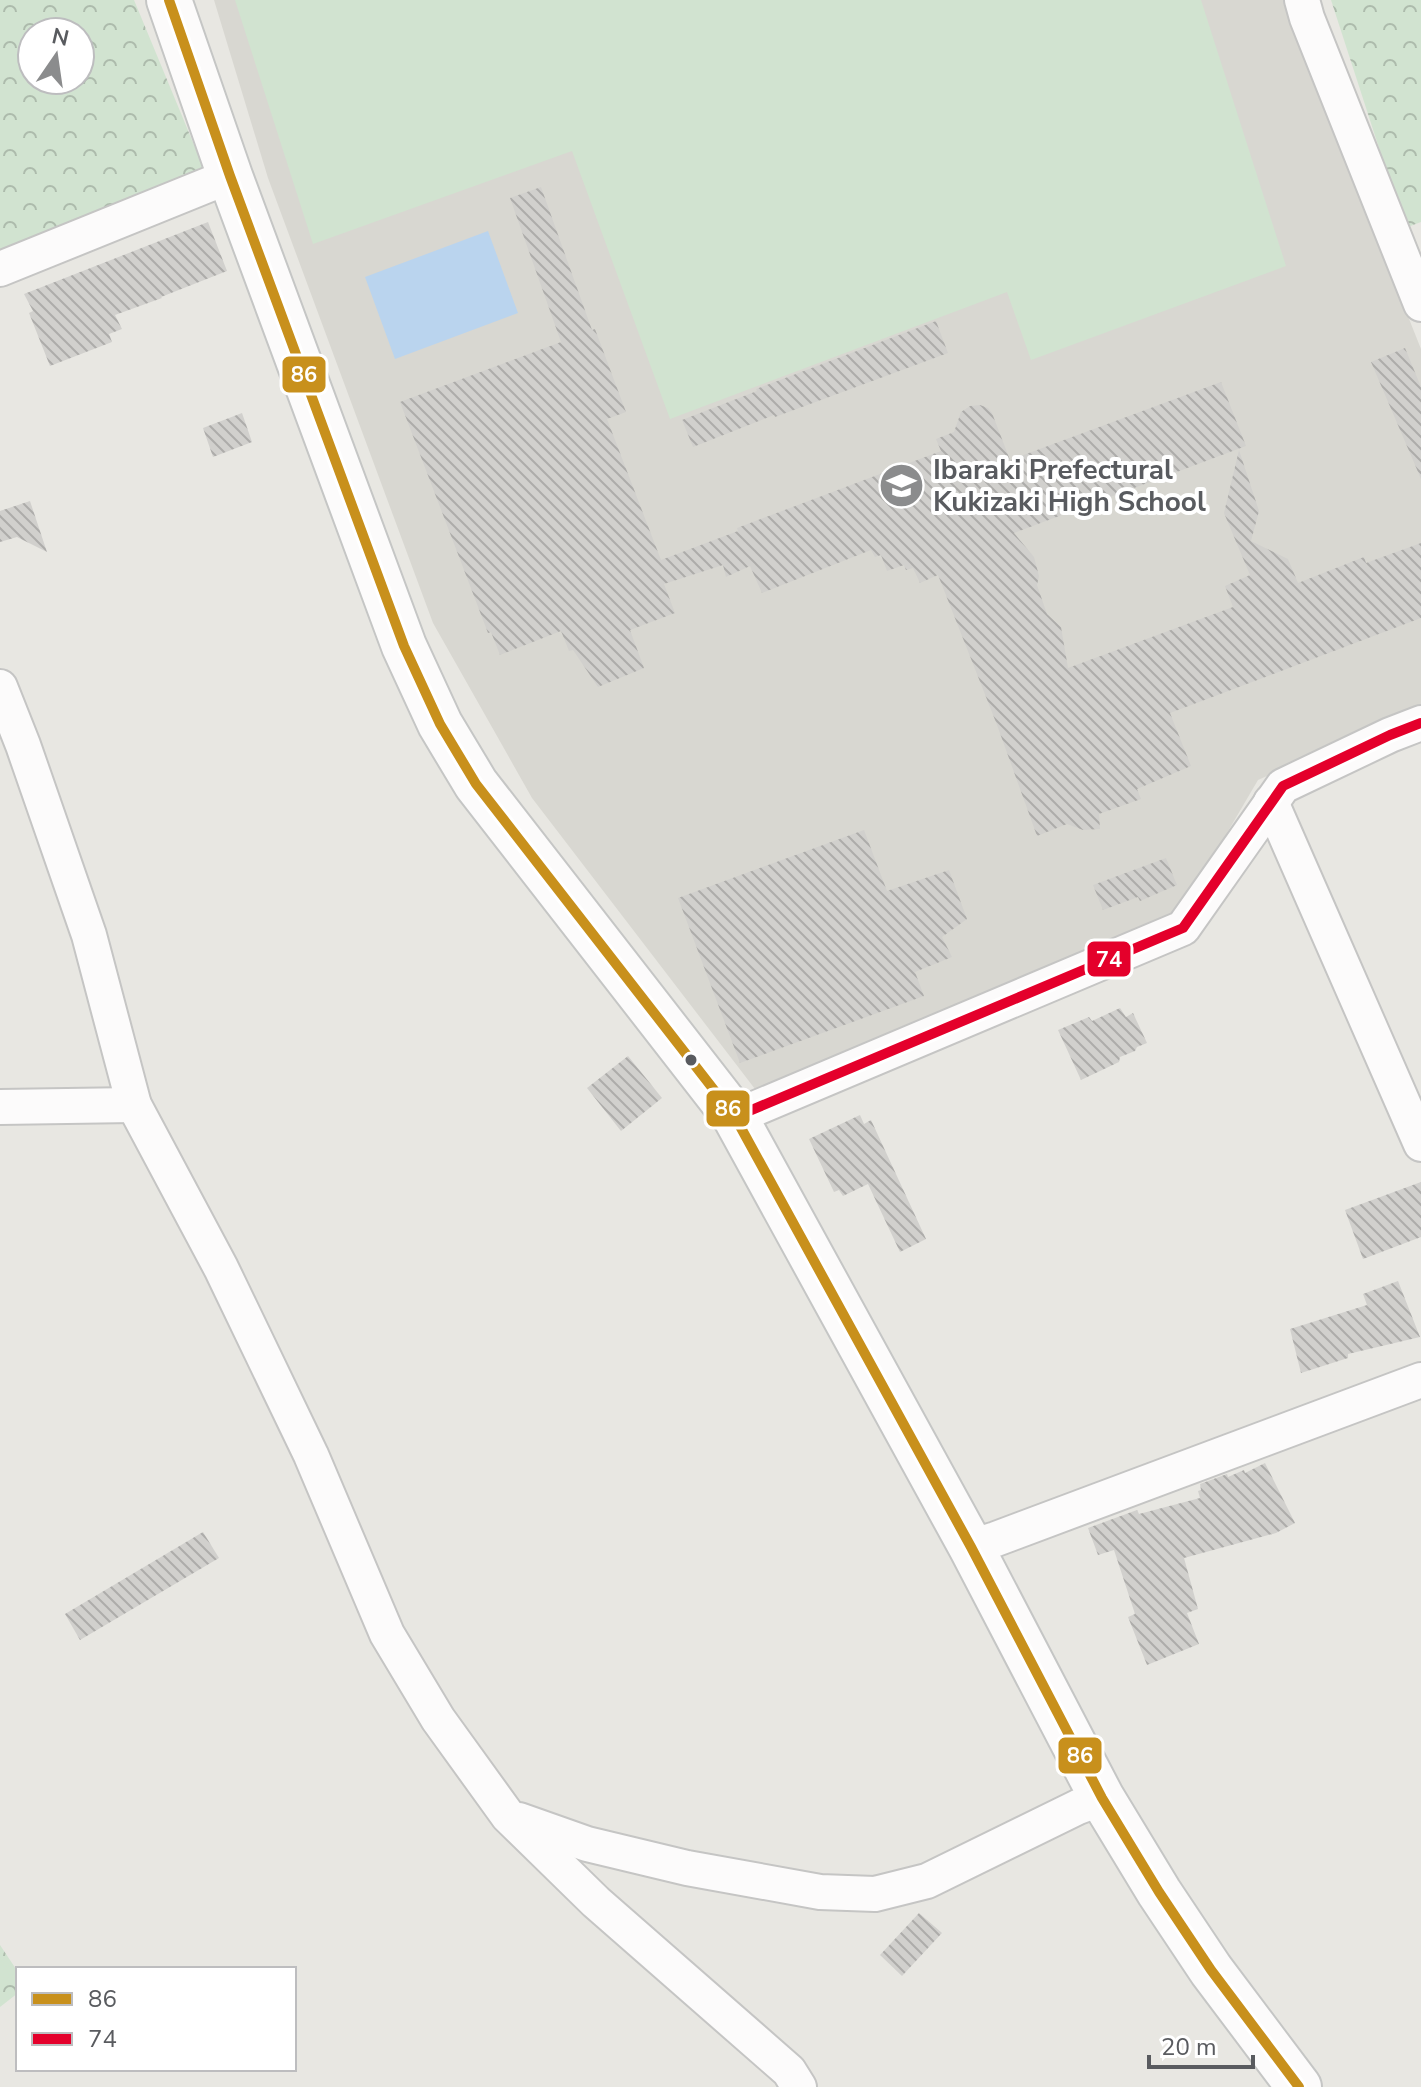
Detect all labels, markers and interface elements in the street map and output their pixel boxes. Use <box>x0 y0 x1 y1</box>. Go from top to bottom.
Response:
north arrow <box>16 16 96 96</box>
text: N <box>49 21 72 54</box>
line badge: 86 <box>281 355 327 394</box>
text: 86 <box>291 360 317 390</box>
place label: Ibaraki Prefectural Kukizaki High School <box>933 451 1206 521</box>
school or university icon: Ibaraki Prefectural Kukizaki High School <box>878 462 926 510</box>
line badge: 74 <box>1086 940 1132 978</box>
text: 74 <box>1096 945 1122 975</box>
unlabelled marker <box>683 1052 699 1068</box>
line badge: 86 <box>705 1089 751 1128</box>
text: 86 <box>715 1094 741 1124</box>
line badge: 86 <box>1057 1736 1103 1775</box>
text: 86 <box>1067 1741 1093 1771</box>
legend <box>16 1967 296 2071</box>
text: 86 <box>88 1983 117 2015</box>
scale bar <box>1149 2019 1253 2069</box>
text: 74 <box>88 2023 117 2055</box>
text: 20 m <box>1161 2031 1217 2063</box>

